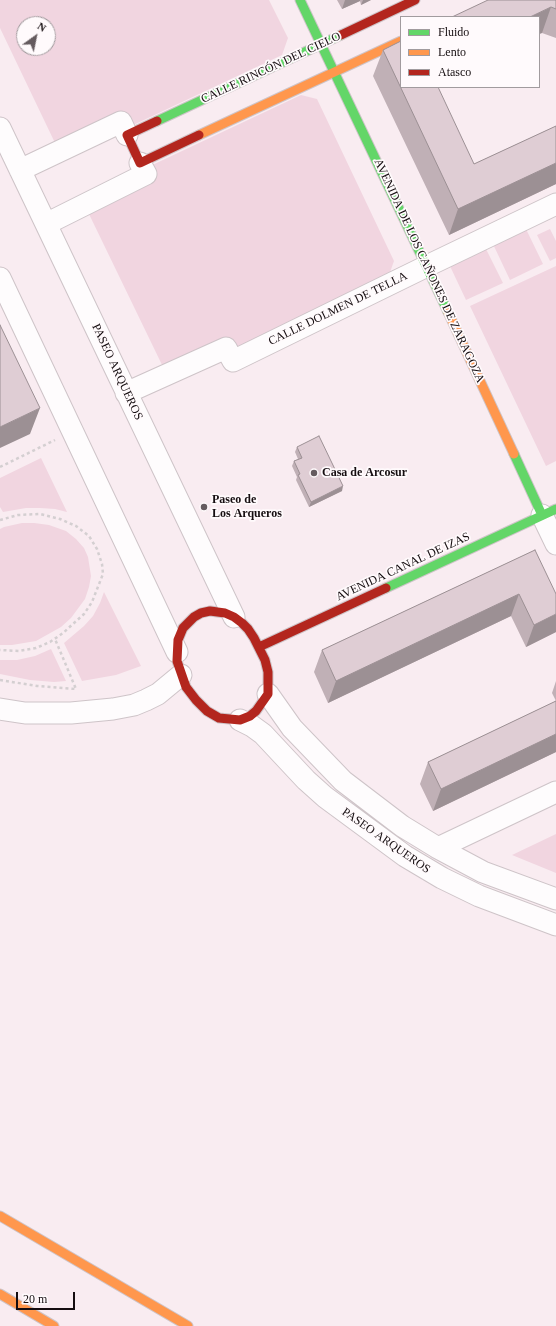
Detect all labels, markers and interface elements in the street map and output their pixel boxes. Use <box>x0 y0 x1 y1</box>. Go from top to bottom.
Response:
north arrow <box>16 16 56 56</box>
legend <box>400 16 540 88</box>
text: N <box>35 20 49 34</box>
text: Fluido <box>438 25 469 39</box>
street label: CALLE RINCÓN DEL CIELO <box>199 29 343 107</box>
text: Lento <box>438 45 466 59</box>
text: Atasco <box>438 65 471 79</box>
street label: AVENIDA DE LOS CAÑONES DE ZARAGOZA <box>371 157 487 385</box>
street label: CALLE DOLMEN DE TELLA <box>266 269 410 349</box>
street label: PASEO ARQUEROS <box>88 322 146 422</box>
place label: Casa de Arcosur <box>322 466 407 480</box>
marker: Casa de Arcosur <box>309 468 319 478</box>
place label: Paseo de Los Arqueros <box>212 493 282 521</box>
marker: Paseo de Los Arqueros <box>199 502 209 512</box>
street label: AVENIDA CANAL DE IZAS <box>334 530 472 604</box>
street label: PASEO ARQUEROS <box>339 805 433 877</box>
scale bar <box>18 1284 77 1310</box>
text: 20 m <box>23 1292 47 1306</box>

